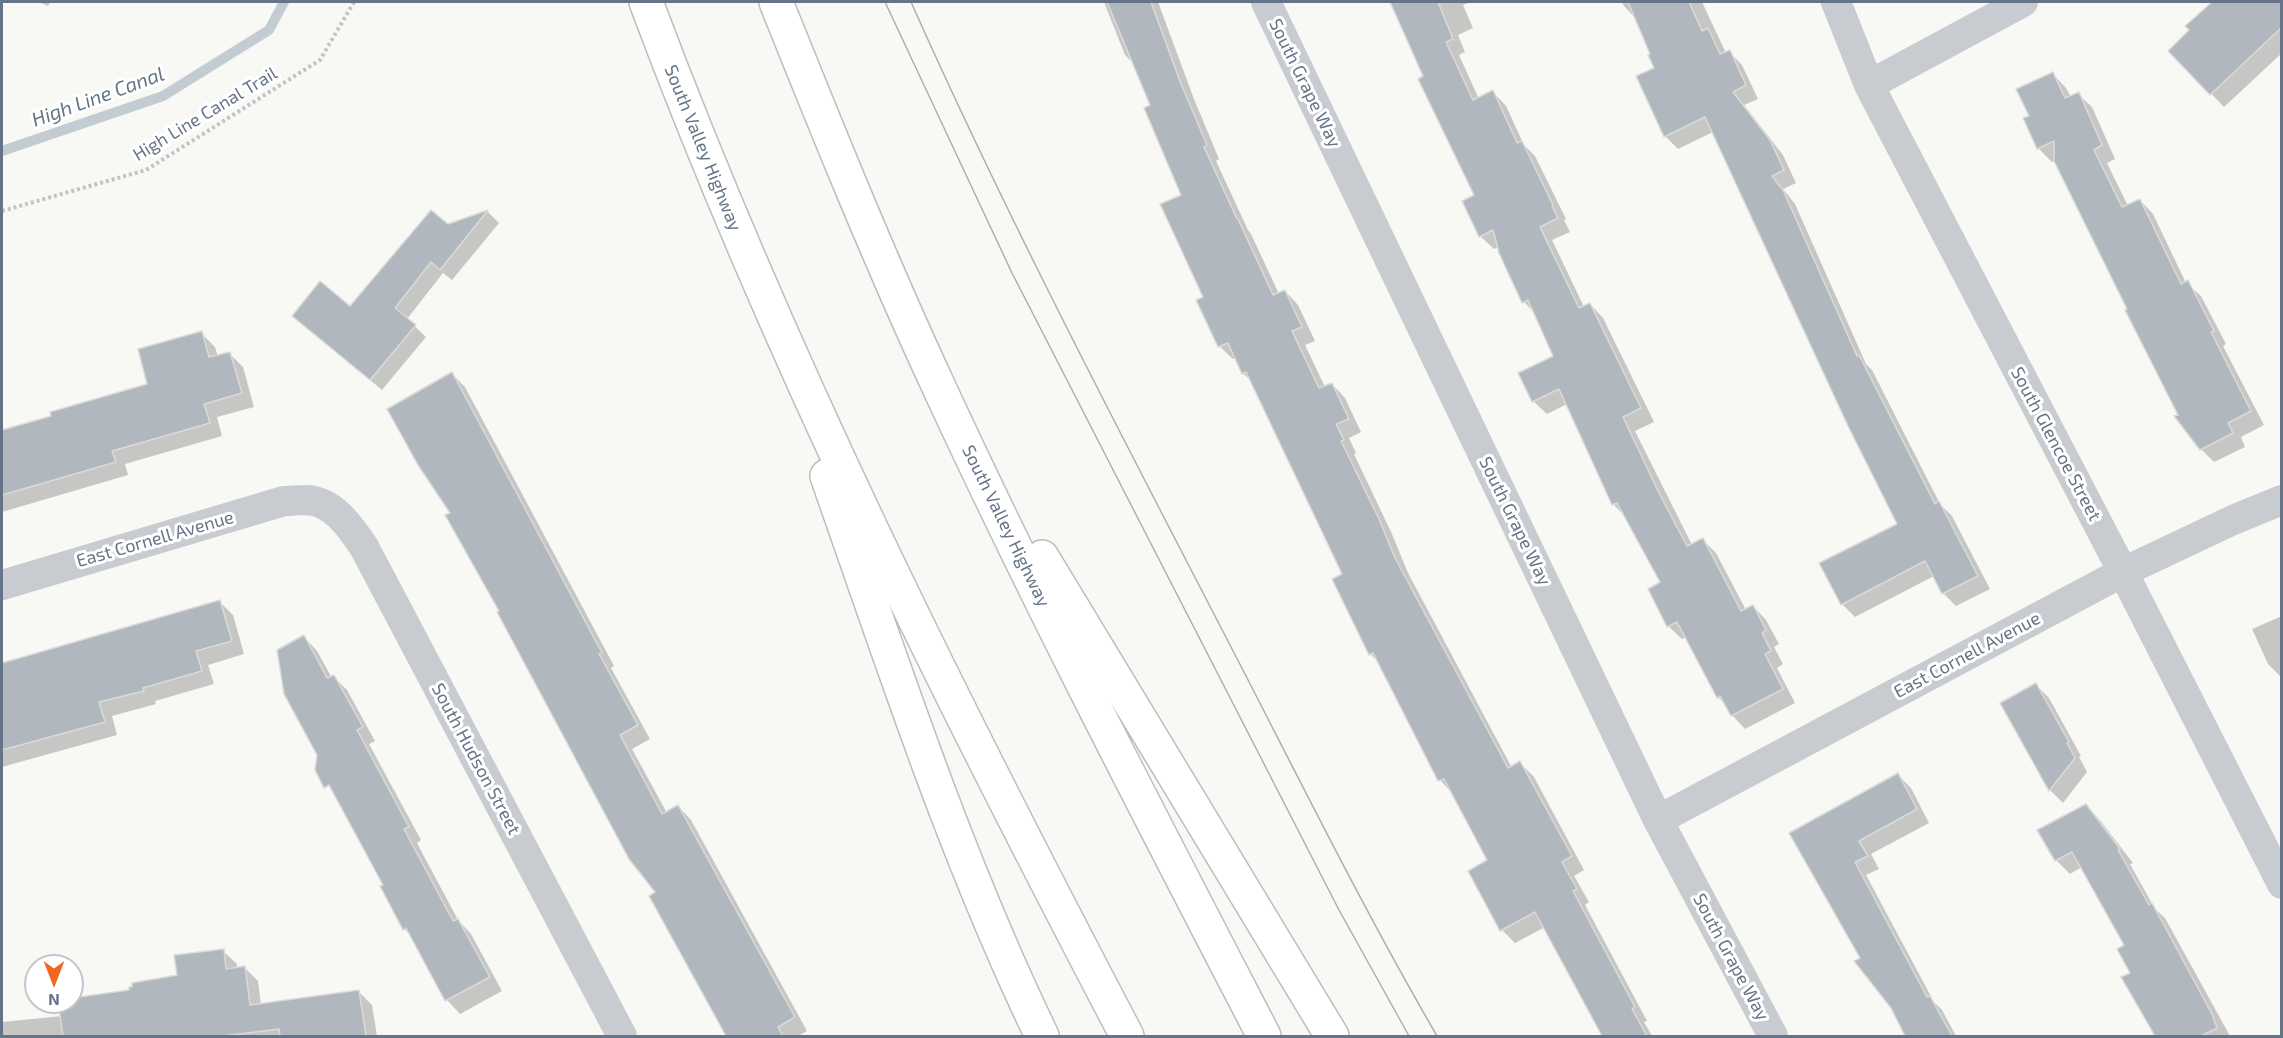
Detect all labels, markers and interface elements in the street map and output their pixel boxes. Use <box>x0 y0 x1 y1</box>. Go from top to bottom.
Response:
street label: South Grape Way <box>1264 15 1346 151</box>
water label: High Line Canal <box>28 62 168 132</box>
street label: High Line Canal Trail <box>129 62 281 166</box>
street label: South Valley Highway <box>660 62 746 234</box>
street label: South Glencoe Street <box>2006 363 2106 525</box>
street label: South Valley Highway <box>957 442 1055 610</box>
street label: South Grape Way <box>1474 453 1556 589</box>
street label: East Cornell Avenue <box>74 506 236 572</box>
street label: East Cornell Avenue <box>1890 607 2044 703</box>
street label: South Hudson Street <box>427 680 525 838</box>
street label: South Grape Way <box>1688 890 1774 1024</box>
north arrow <box>24 954 84 1014</box>
text: N <box>48 991 60 1010</box>

